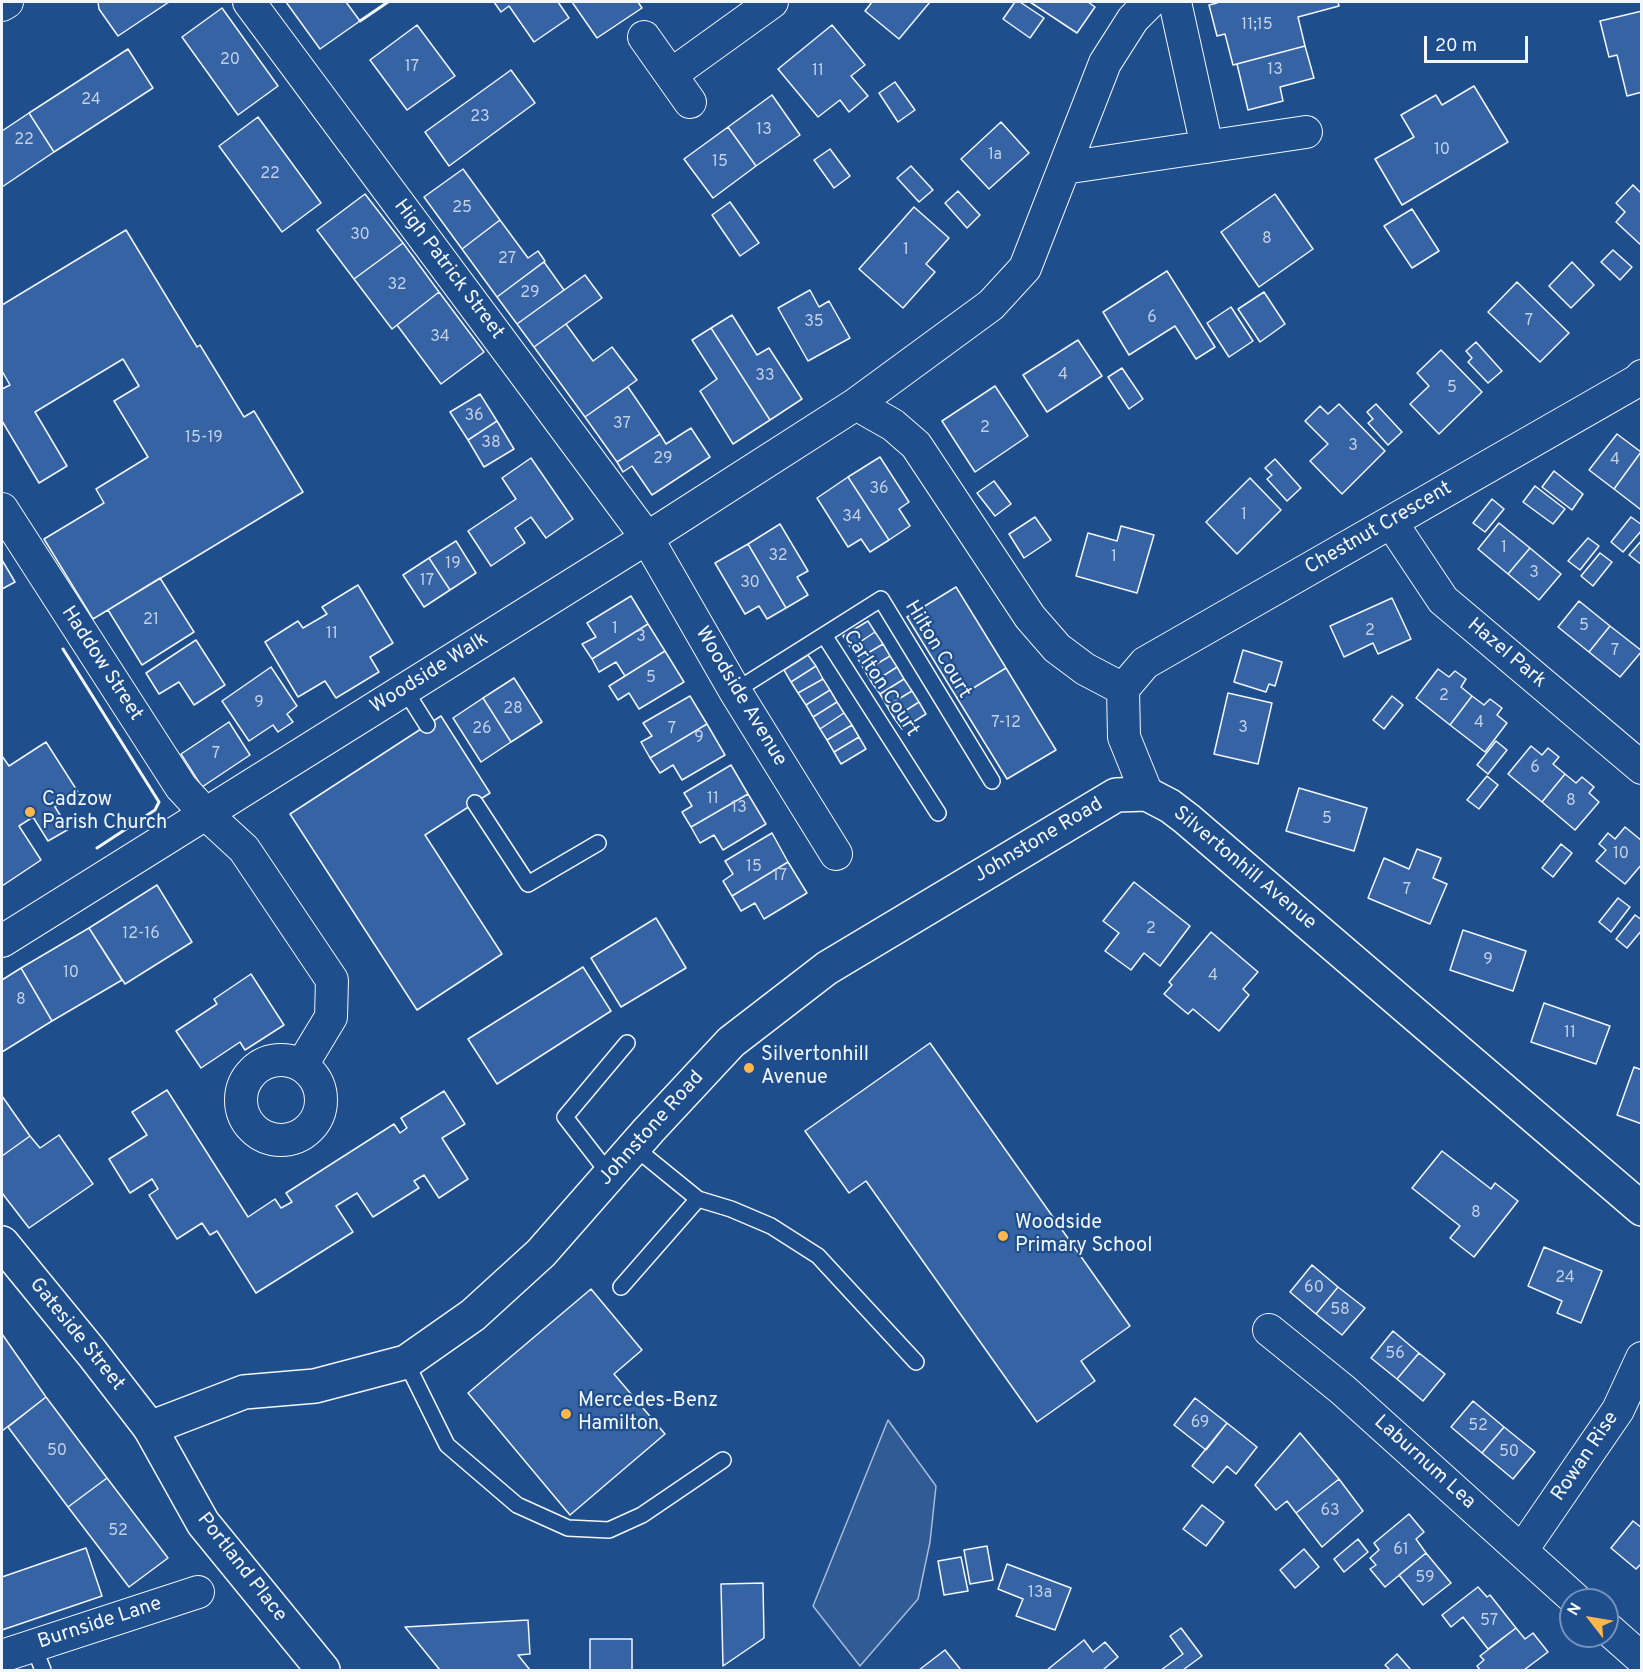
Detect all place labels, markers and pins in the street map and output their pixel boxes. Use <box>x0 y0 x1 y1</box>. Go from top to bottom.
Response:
place label: Cadzow Parish Church <box>42 789 167 836</box>
marker: Cadzow Parish Church <box>23 805 37 819</box>
place label: Silvertonhill Avenue <box>761 1044 869 1091</box>
marker: Silvertonhill Avenue <box>742 1061 756 1075</box>
place label: Woodside Primary School <box>1015 1212 1152 1259</box>
marker: Woodside Primary School <box>996 1229 1010 1243</box>
place label: Mercedes-Benz Hamilton <box>578 1390 718 1437</box>
marker: Mercedes-Benz Hamilton <box>559 1407 573 1421</box>

